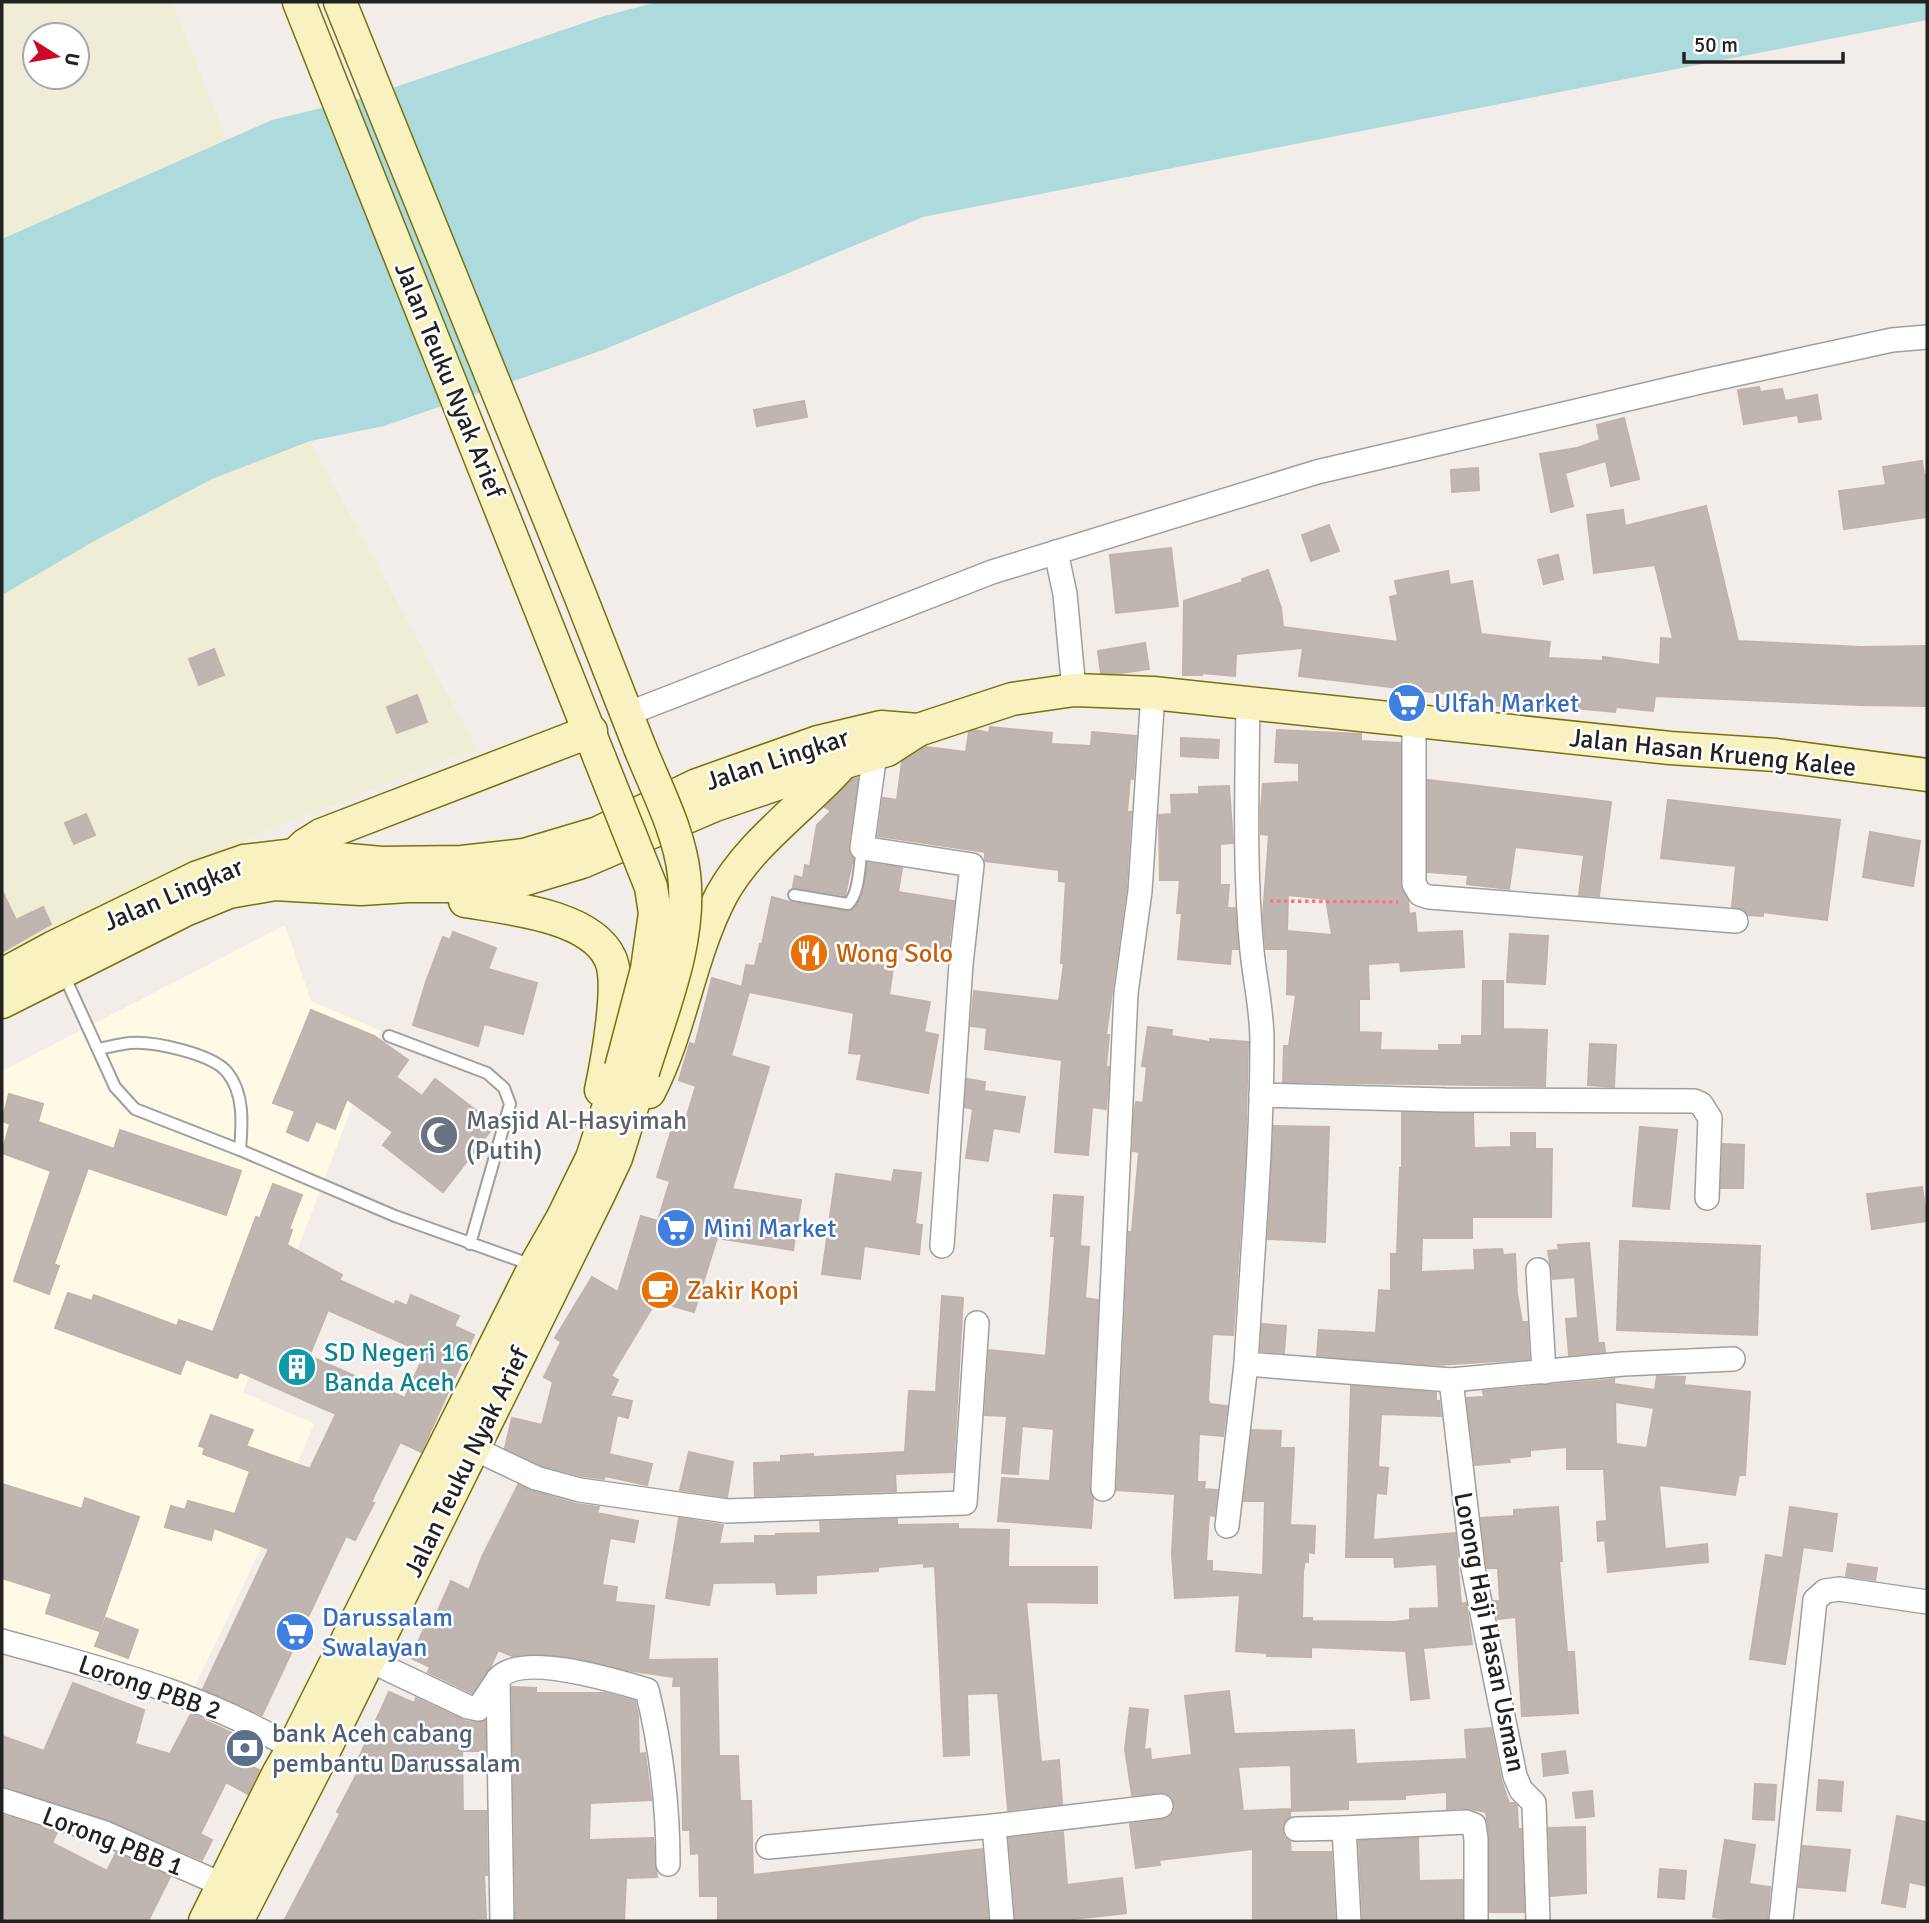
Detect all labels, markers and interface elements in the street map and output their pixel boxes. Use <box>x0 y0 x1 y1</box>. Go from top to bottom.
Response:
north arrow <box>21 21 91 91</box>
scale bar <box>1684 21 1843 65</box>
text: 50 m <box>1694 32 1738 58</box>
text: U <box>59 50 85 68</box>
street label: Jalan Teuku Nyak Arief <box>387 258 511 504</box>
supermarket icon: Ulfah Market <box>1386 682 1428 724</box>
place label: Ulfah Market <box>1434 688 1579 720</box>
street label: Jalan Lingkar <box>702 722 853 798</box>
street label: Jalan Hasan Krueng Kalee <box>1568 722 1858 784</box>
street label: Jalan Lingkar <box>99 851 248 939</box>
restaurant icon: Wong Solo <box>788 932 830 974</box>
place label: Wong Solo <box>836 938 953 970</box>
place label: Masjid Al-Hasyimah (Putih) <box>466 1105 687 1167</box>
mosque icon: Masjid Al-Hasyimah (Putih) <box>418 1114 460 1156</box>
supermarket icon: Mini Market <box>655 1207 697 1249</box>
place label: Mini Market <box>703 1213 836 1245</box>
cafe icon: Zakir Kopi <box>639 1269 681 1311</box>
place label: Zakir Kopi <box>687 1275 799 1307</box>
place label: SD Negeri 16 Banda Aceh <box>324 1337 469 1399</box>
street label: Jalan Teuku Nyak Arief <box>397 1341 537 1582</box>
building icon: SD Negeri 16 Banda Aceh <box>276 1346 318 1388</box>
street label: Lorong Haji Hasan Usman <box>1446 1489 1532 1775</box>
place label: Darussalam Swalayan <box>322 1602 453 1664</box>
supermarket icon: Darussalam Swalayan <box>274 1611 316 1653</box>
street label: Lorong PBB 2 <box>74 1649 225 1727</box>
place label: bank Aceh cabang pembantu Darussalam <box>272 1718 521 1780</box>
bank icon: bank Aceh cabang pembantu Darussalam <box>224 1727 266 1769</box>
street label: Lorong PBB 1 <box>38 1800 188 1884</box>

